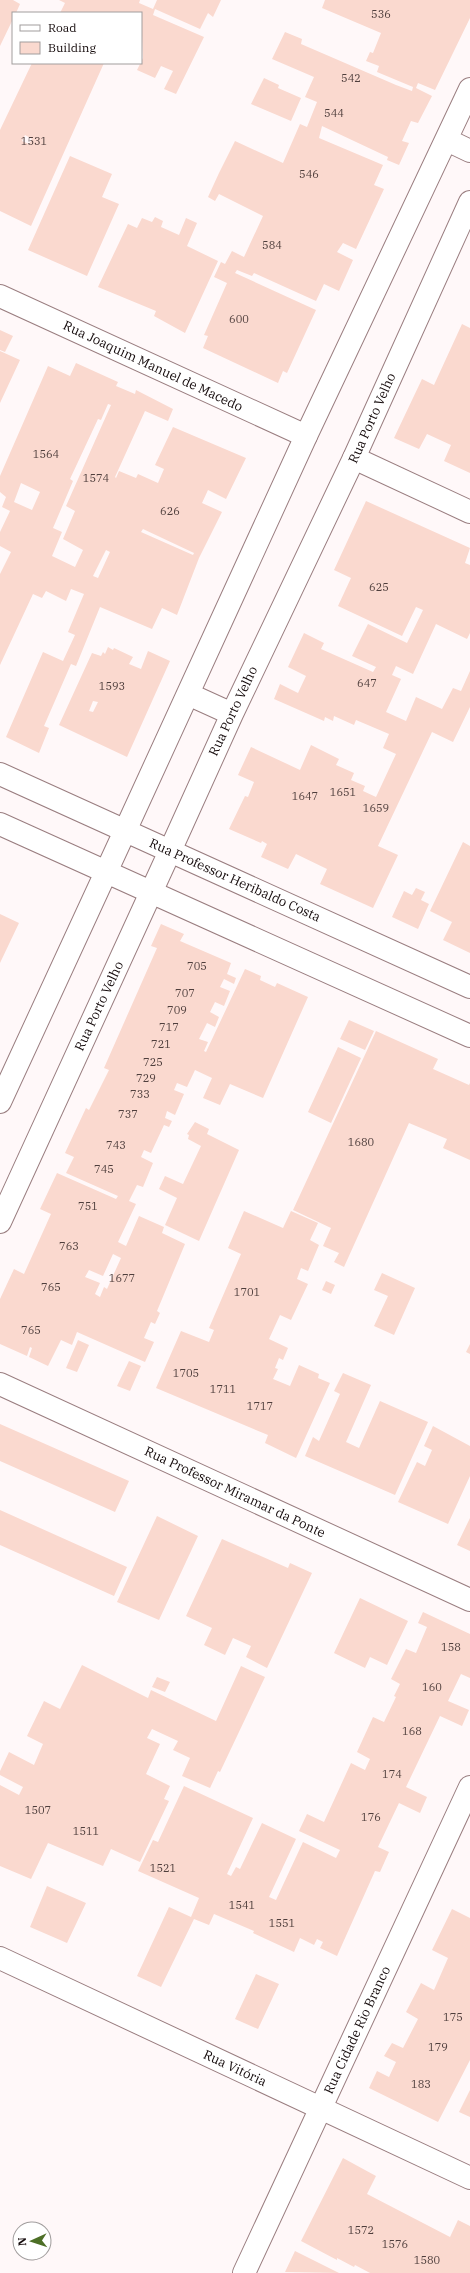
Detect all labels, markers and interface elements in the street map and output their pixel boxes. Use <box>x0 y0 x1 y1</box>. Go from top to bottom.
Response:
house number: 536 <box>371 7 391 21</box>
legend <box>12 12 142 64</box>
text: Road <box>48 20 77 35</box>
text: Building <box>48 40 96 55</box>
house number: 542 <box>341 71 361 85</box>
house number: 544 <box>324 106 344 120</box>
house number: 1531 <box>21 134 47 148</box>
house number: 546 <box>299 167 319 181</box>
house number: 584 <box>262 238 282 252</box>
house number: 600 <box>229 312 249 326</box>
street label: Rua Joaquim Manuel de Macedo <box>60 317 246 415</box>
street label: Rua Porto Velho <box>344 370 400 466</box>
house number: 1564 <box>33 447 60 461</box>
house number: 1574 <box>83 471 110 485</box>
house number: 626 <box>160 504 180 518</box>
house number: 625 <box>369 580 389 594</box>
street label: Rua Porto Velho <box>205 663 261 759</box>
house number: 647 <box>357 676 377 690</box>
house number: 1593 <box>99 679 125 693</box>
house number: 1651 <box>330 785 356 799</box>
house number: 1647 <box>292 789 318 803</box>
house number: 1659 <box>363 801 389 815</box>
street label: Rua Professor Heribaldo Costa <box>147 834 323 926</box>
street label: Rua Porto Velho <box>71 958 127 1054</box>
house number: 705 <box>187 959 207 973</box>
house number: 707 <box>175 986 195 1000</box>
house number: 709 <box>167 1003 187 1017</box>
house number: 717 <box>159 1020 179 1034</box>
house number: 721 <box>151 1037 171 1051</box>
house number: 725 <box>143 1055 163 1069</box>
house number: 729 <box>136 1071 156 1085</box>
house number: 733 <box>130 1087 150 1101</box>
house number: 737 <box>118 1107 138 1121</box>
house number: 1680 <box>348 1135 375 1149</box>
house number: 743 <box>106 1138 126 1152</box>
house number: 745 <box>94 1162 114 1176</box>
house number: 751 <box>78 1199 98 1213</box>
house number: 763 <box>59 1239 79 1253</box>
house number: 1677 <box>109 1271 135 1285</box>
house number: 765 <box>41 1280 61 1294</box>
house number: 1701 <box>234 1285 260 1299</box>
house number: 765 <box>21 1323 41 1337</box>
house number: 1705 <box>173 1366 199 1380</box>
house number: 1711 <box>210 1382 236 1396</box>
house number: 1717 <box>247 1399 273 1413</box>
street label: Rua Professor Miramar da Ponte <box>142 1443 328 1541</box>
house number: 158 <box>441 1640 461 1654</box>
house number: 160 <box>422 1680 442 1694</box>
house number: 168 <box>402 1724 422 1738</box>
house number: 174 <box>382 1767 402 1781</box>
house number: 1507 <box>25 1803 51 1817</box>
house number: 176 <box>361 1810 381 1824</box>
house number: 1511 <box>73 1824 99 1838</box>
house number: 1521 <box>150 1861 176 1875</box>
house number: 1541 <box>229 1898 255 1912</box>
house number: 1551 <box>269 1916 295 1930</box>
street label: Rua Cidade Rio Branco <box>320 1963 394 2097</box>
house number: 175 <box>443 2010 463 2024</box>
house number: 179 <box>428 2040 448 2054</box>
street label: Rua Vitória <box>201 2046 269 2090</box>
house number: 183 <box>411 2077 431 2091</box>
north arrow <box>12 2221 52 2261</box>
house number: 1572 <box>348 2223 374 2237</box>
text: N <box>15 2237 29 2246</box>
house number: 1576 <box>382 2237 408 2251</box>
house number: 1580 <box>414 2253 441 2267</box>

